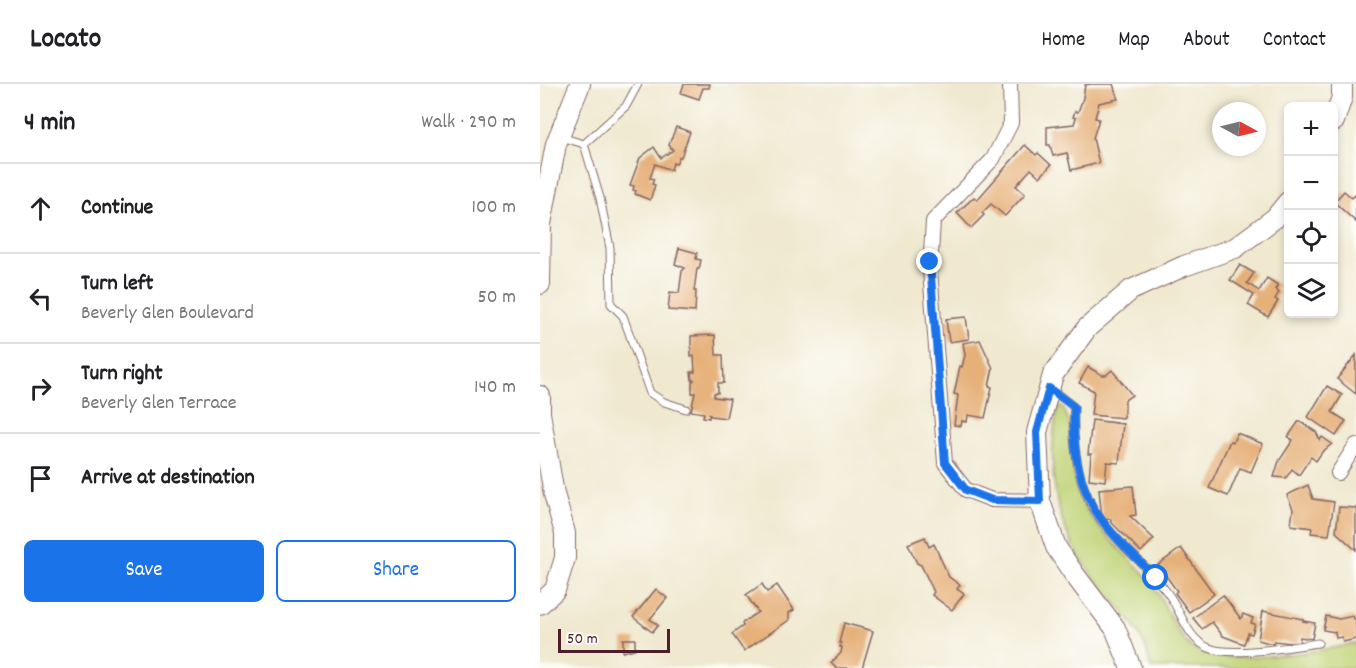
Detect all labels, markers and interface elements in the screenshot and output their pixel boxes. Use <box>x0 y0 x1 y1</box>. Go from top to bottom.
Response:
text: Locato <box>30 21 101 61</box>
text: Home <box>1041 26 1085 56</box>
text: Map <box>1118 26 1150 56</box>
text: About <box>1183 26 1230 56</box>
text: Contact <box>1263 26 1326 56</box>
north arrow <box>1212 102 1266 156</box>
map controls <box>1284 102 1338 318</box>
button: + <box>1284 102 1338 156</box>
text: 4 min <box>24 105 75 142</box>
text: Walk · 290 m <box>421 109 516 137</box>
button: − <box>1284 156 1338 210</box>
icon: ahead <box>24 192 57 225</box>
text: Continue <box>81 193 153 224</box>
text: 100 m <box>472 194 516 222</box>
button: locate <box>1284 210 1338 264</box>
route end <box>916 248 942 274</box>
button: layers <box>1284 264 1338 318</box>
text: Turn left <box>81 269 153 300</box>
icon: left <box>24 282 57 315</box>
text: 50 m <box>478 284 516 312</box>
text: Beverly Glen Boulevard <box>81 300 254 328</box>
text: Turn right <box>81 359 163 390</box>
icon: right <box>24 372 57 405</box>
text: 140 m <box>474 374 516 402</box>
text: Beverly Glen Terrace <box>81 390 237 418</box>
icon: arrive <box>24 462 57 495</box>
text: Arrive at destination <box>81 463 255 494</box>
button: Save <box>24 540 264 602</box>
button: Share <box>276 540 516 602</box>
route start <box>1142 564 1168 590</box>
scale bar <box>558 626 670 654</box>
text: 50 m <box>567 628 598 651</box>

